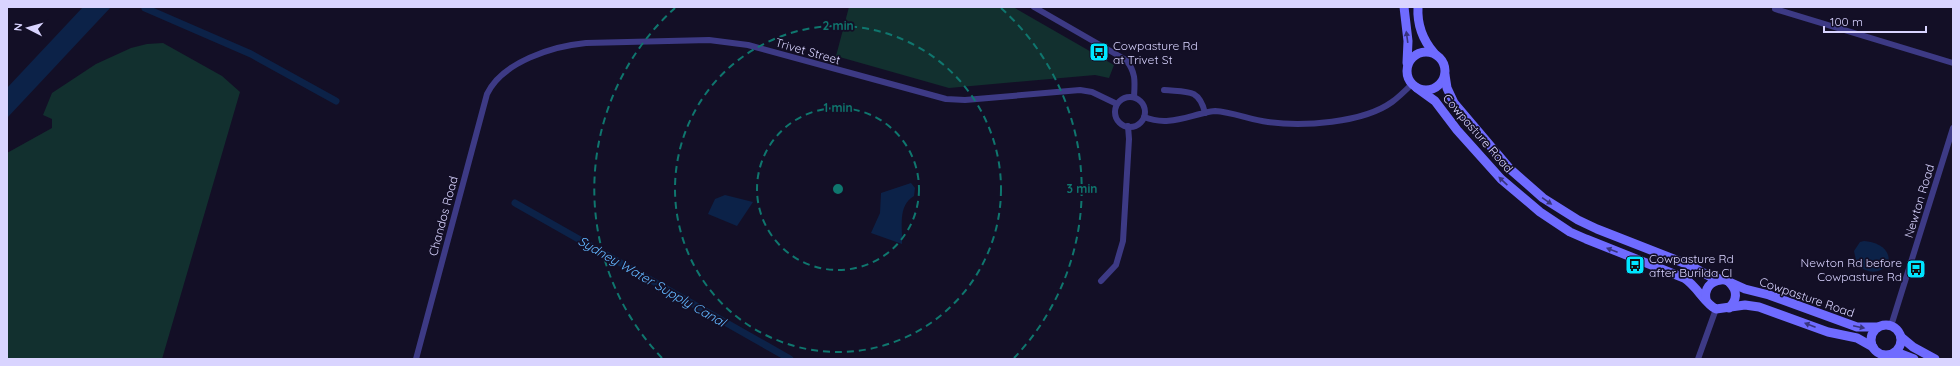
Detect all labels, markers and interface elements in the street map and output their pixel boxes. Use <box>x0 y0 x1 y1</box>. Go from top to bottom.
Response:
north arrow <box>8 8 48 48</box>
scale bar <box>1824 8 1926 34</box>
text: 100 m <box>1830 14 1863 29</box>
text: 2 min <box>822 18 854 33</box>
text: N <box>11 22 25 32</box>
one-way arrow <box>1404 31 1410 43</box>
street label: Trivet Street <box>774 35 842 67</box>
place label: Cowpasture Rd at Trivet St <box>1113 38 1198 67</box>
bus stop icon: Cowpasture Rd at Trivet St <box>1088 41 1110 63</box>
street label: Cowpasture Road <box>1440 91 1516 175</box>
text: 1 min <box>823 100 853 115</box>
street label: Newton Road <box>1901 162 1937 240</box>
street label: Chandos Road <box>425 174 461 258</box>
one-way arrow <box>1498 176 1508 185</box>
text: 3 min <box>1067 181 1097 196</box>
centre of rings <box>831 182 845 196</box>
one-way arrow <box>1542 197 1553 205</box>
water label: Sydney Water Supply Canal <box>575 232 730 331</box>
one-way arrow <box>1605 246 1617 252</box>
place label: Cowpasture Rd after Burilda Cl <box>1649 251 1734 280</box>
bus stop icon: Cowpasture Rd after Burilda Cl <box>1624 254 1646 276</box>
place label: Newton Rd before Cowpasture Rd <box>1801 255 1902 284</box>
bus stop icon: Newton Rd before Cowpasture Rd <box>1905 258 1927 280</box>
street label: Cowpasture Road <box>1758 274 1856 320</box>
one-way arrow <box>1803 322 1815 328</box>
one-way arrow <box>1853 324 1865 330</box>

